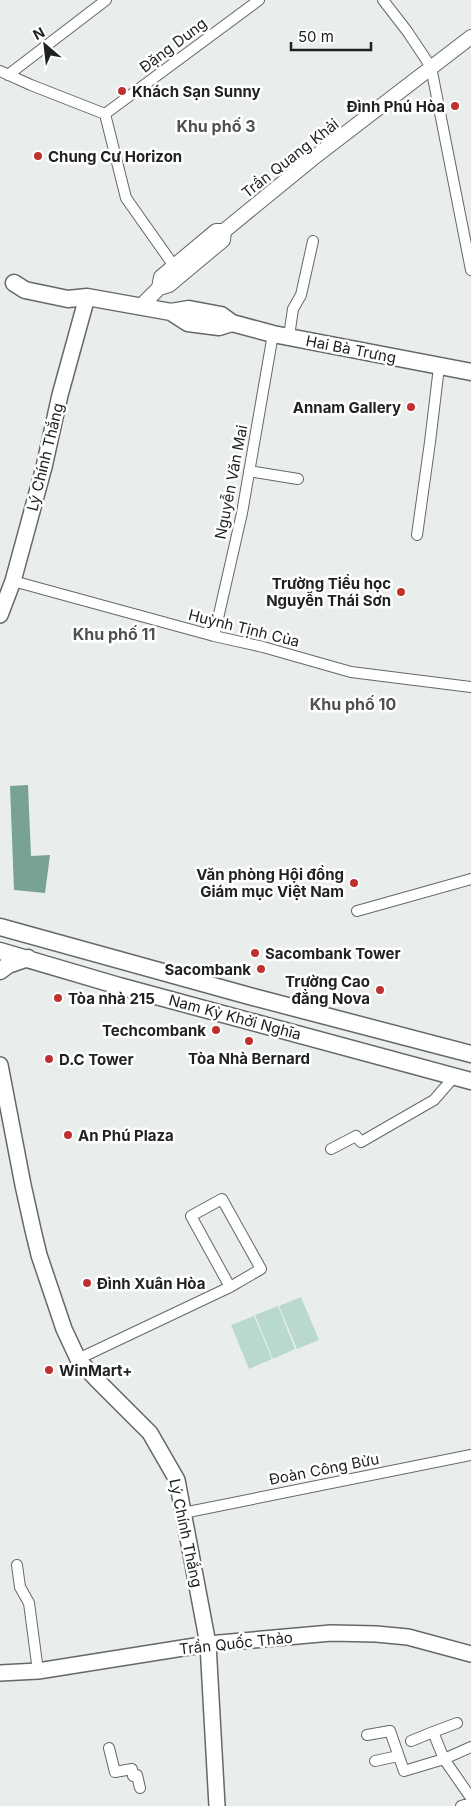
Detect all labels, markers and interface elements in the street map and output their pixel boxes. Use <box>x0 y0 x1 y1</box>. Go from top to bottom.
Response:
street label: Đặng Dung <box>136 14 210 76</box>
north arrow <box>20 20 70 70</box>
scale bar <box>291 20 371 52</box>
text: N <box>30 23 47 43</box>
text: 50 m <box>298 27 334 46</box>
place label: Khách Sạn Sunny <box>132 82 261 101</box>
marker: Khách Sạn Sunny <box>116 85 128 97</box>
place label: Đình Phú Hòa <box>347 97 445 116</box>
marker: Đình Phú Hòa <box>449 100 461 112</box>
street label: Trần Quang Khải <box>238 114 342 202</box>
district label: Khu phố 3 <box>176 116 256 136</box>
place label: Chung Cư Horizon <box>48 147 182 166</box>
marker: Chung Cư Horizon <box>32 150 44 162</box>
street label: Hai Bà Trưng <box>304 331 398 367</box>
place label: Annam Gallery <box>293 398 401 417</box>
street label: Lý Chính Thắng <box>22 401 68 513</box>
marker: Annam Gallery <box>405 401 417 413</box>
street label: Nguyễn Văn Mai <box>211 423 251 541</box>
place label: Trường Tiểu học Nguyễn Thái Sơn <box>266 574 391 610</box>
marker: Trường Tiểu học Nguyễn Thái Sơn <box>395 586 407 598</box>
street label: Huỳnh Tịnh Của <box>186 605 302 651</box>
district label: Khu phố 11 <box>73 624 155 644</box>
district label: Khu phố 10 <box>310 694 396 714</box>
place label: Văn phòng Hội đồng Giám mục Việt Nam <box>196 865 344 901</box>
marker: Văn phòng Hội đồng Giám mục Việt Nam <box>348 877 360 889</box>
place label: Sacombank Tower <box>265 944 401 963</box>
marker: Sacombank Tower <box>249 947 261 959</box>
place label: Sacombank <box>164 960 251 979</box>
marker: Sacombank <box>255 963 267 975</box>
place label: Trường Cao đẳng Nova <box>285 972 370 1008</box>
marker: Trường Cao đẳng Nova <box>374 984 386 996</box>
place label: Tòa nhà 215 <box>68 989 155 1008</box>
street label: Nam Kỳ Khởi Nghĩa <box>167 990 303 1044</box>
marker: Tòa nhà 215 <box>52 992 64 1004</box>
place label: Techcombank <box>102 1021 206 1040</box>
marker: Techcombank <box>210 1024 222 1036</box>
marker: Tòa Nhà Bernard <box>243 1035 255 1047</box>
place label: Tòa Nhà Bernard <box>188 1049 310 1068</box>
place label: D.C Tower <box>59 1050 134 1069</box>
marker: D.C Tower <box>43 1053 55 1065</box>
place label: An Phú Plaza <box>78 1126 174 1145</box>
marker: An Phú Plaza <box>62 1129 74 1141</box>
place label: Đình Xuân Hòa <box>97 1274 205 1293</box>
marker: Đình Xuân Hòa <box>81 1277 93 1289</box>
place label: WinMart+ <box>59 1361 132 1380</box>
marker: WinMart+ <box>43 1364 55 1376</box>
street label: Đoàn Công Bửu <box>267 1449 381 1489</box>
street label: Lý Chính Thắng <box>165 1477 207 1589</box>
street label: Trần Quốc Thảo <box>178 1628 294 1658</box>

